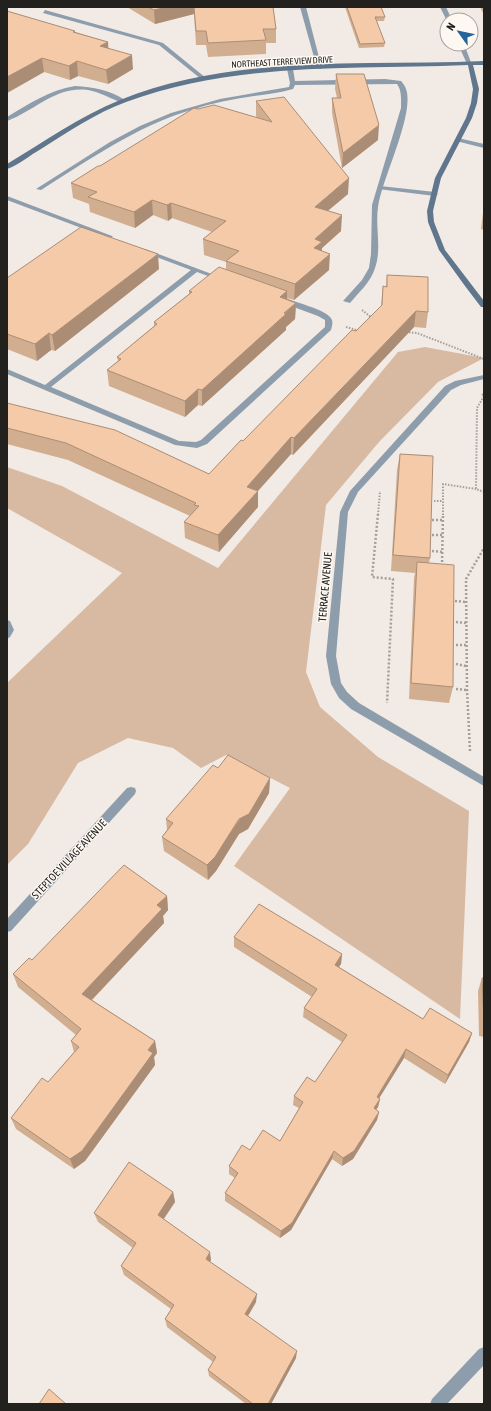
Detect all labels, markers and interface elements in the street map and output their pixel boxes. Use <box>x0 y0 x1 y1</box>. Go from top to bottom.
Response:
north arrow <box>439 12 479 52</box>
text: N <box>444 21 457 33</box>
street label: NORTHEAST TERRE VIEW DRIVE <box>231 54 333 70</box>
street label: TERRACE AVENUE <box>316 551 334 622</box>
street label: STEPTOE VILLAGE AVENUE <box>29 817 109 901</box>

